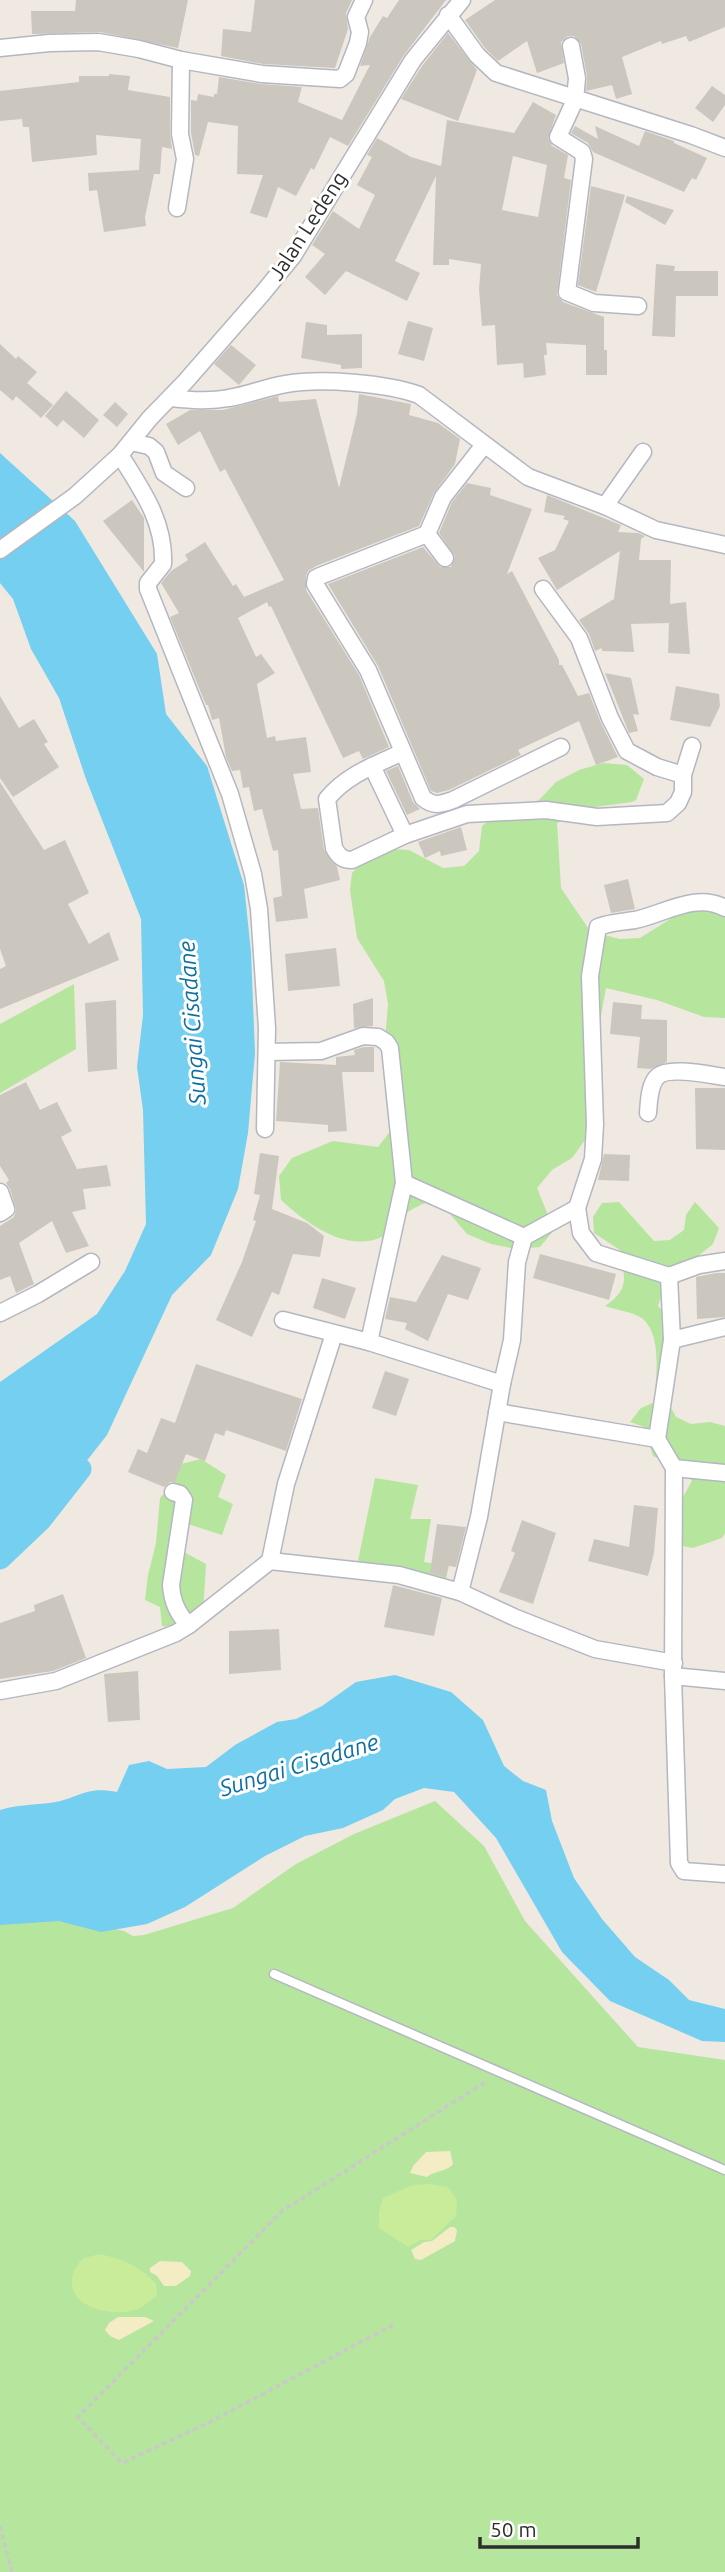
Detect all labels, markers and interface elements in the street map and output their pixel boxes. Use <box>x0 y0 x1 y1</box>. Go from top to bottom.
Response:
street label: Jalan Ledeng <box>263 167 351 284</box>
water label: Sungai Cisadane <box>173 940 210 1107</box>
water label: Sungai Cisadane <box>216 1728 382 1801</box>
scale bar <box>480 2506 638 2550</box>
text: 50 m <box>490 2517 537 2541</box>

